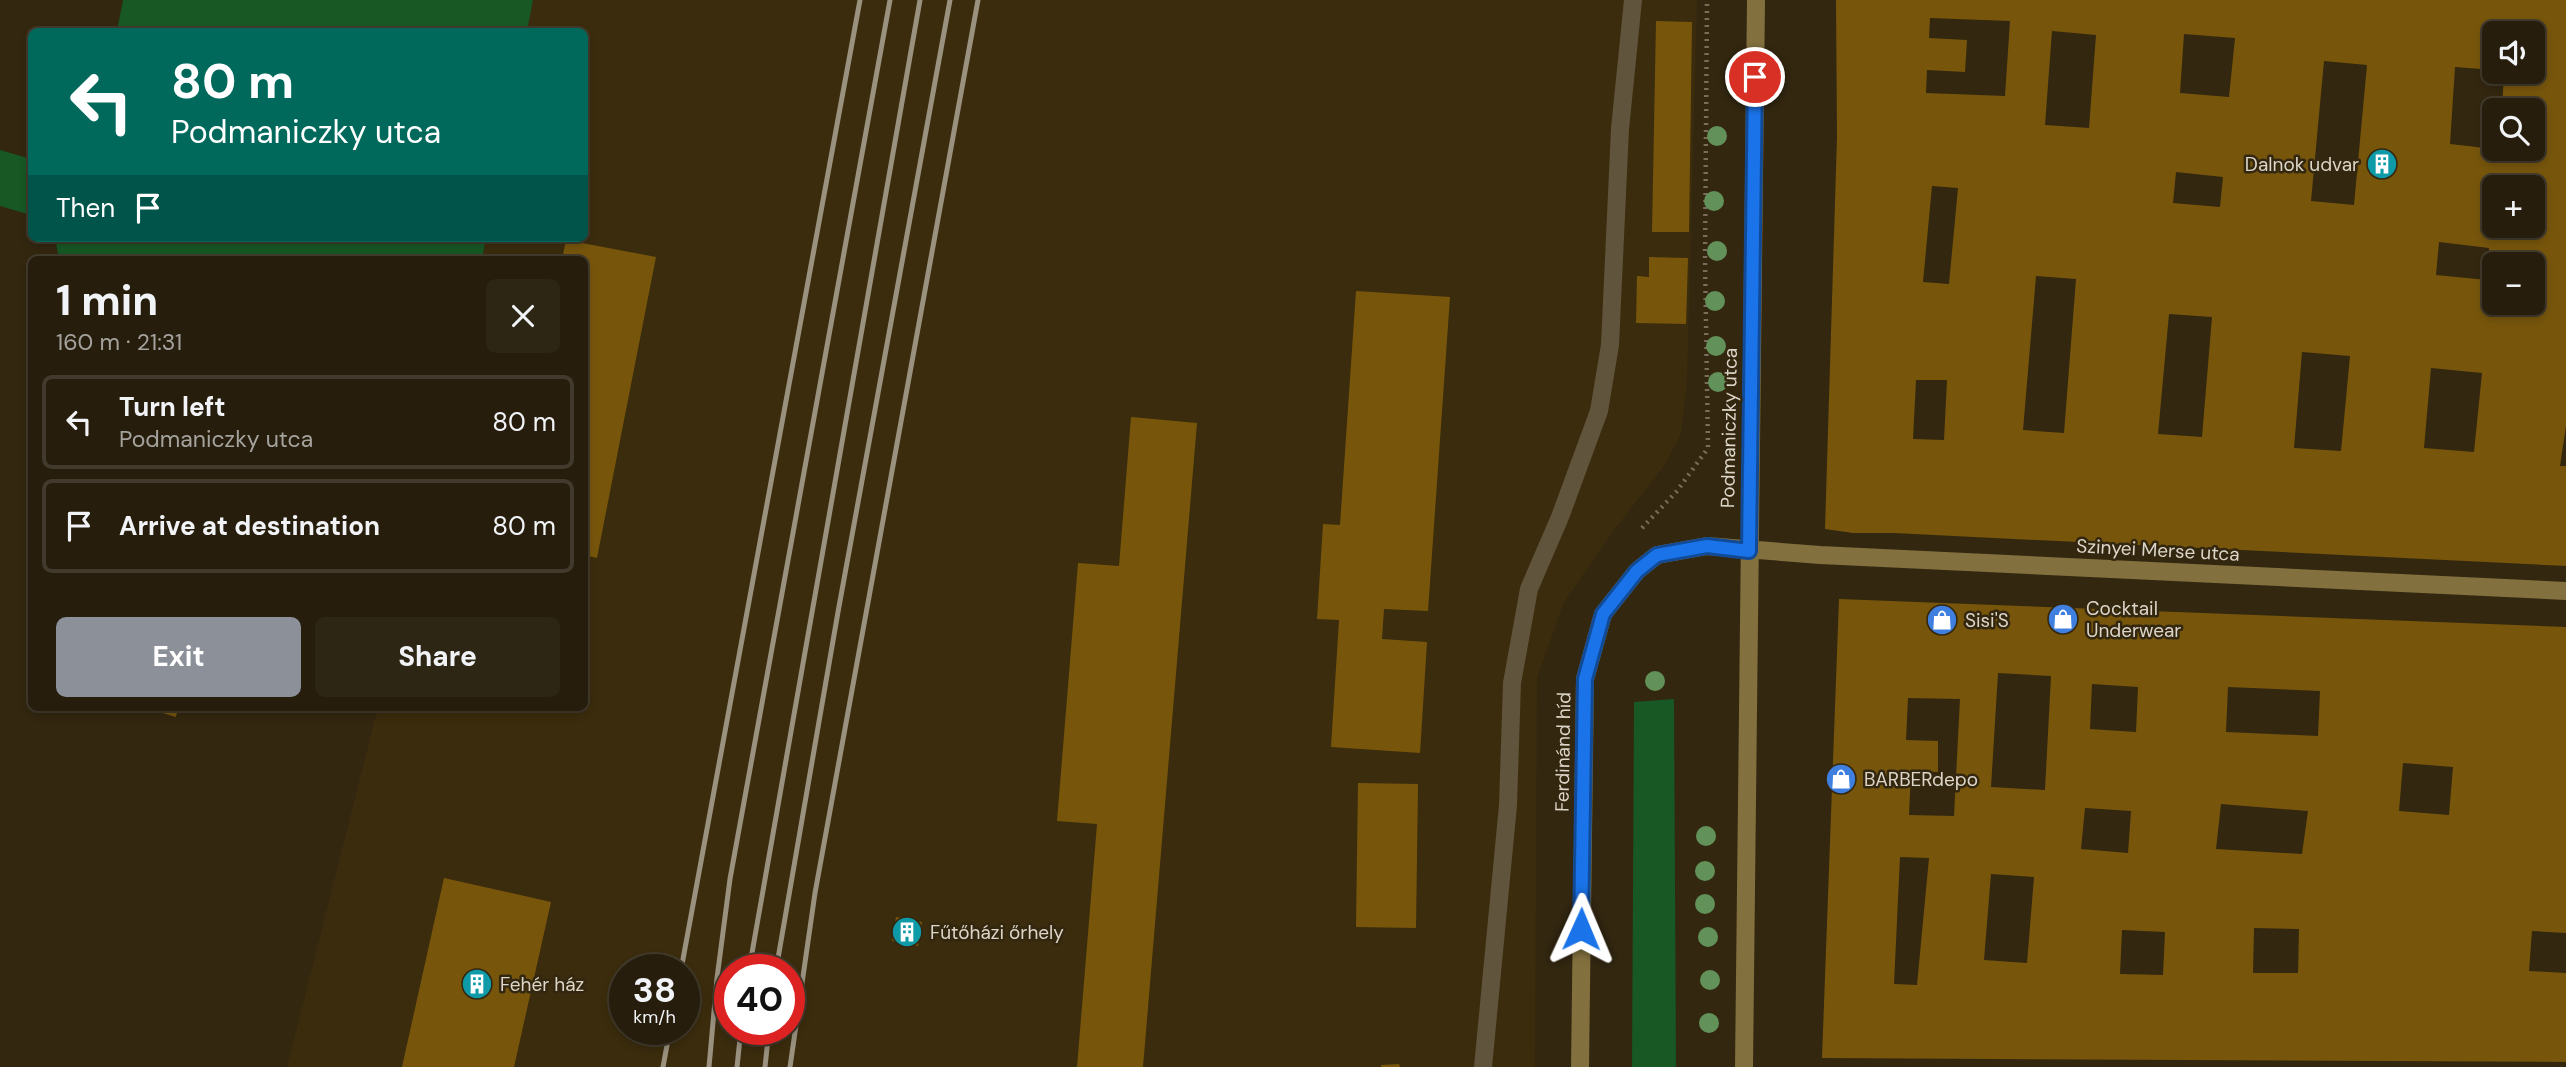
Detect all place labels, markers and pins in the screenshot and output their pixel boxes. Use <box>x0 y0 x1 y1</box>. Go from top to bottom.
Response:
pin <box>1725 47 1785 107</box>
building icon: Dalnok udvar <box>2365 147 2399 181</box>
place label: Dalnok udvar <box>2245 152 2359 177</box>
place label: Cocktail Underwear <box>2086 596 2181 643</box>
shop icon: Cocktail Underwear <box>2046 602 2080 636</box>
shop icon: Sisi'S <box>1925 603 1959 637</box>
place label: Sisi'S <box>1965 608 2009 633</box>
shop icon: BARBERdepo <box>1824 762 1858 796</box>
place label: BARBERdepo <box>1864 767 1978 792</box>
building icon: Fűtőházi őrhely <box>890 915 924 949</box>
place label: Fűtőházi őrhely <box>930 920 1064 945</box>
building icon: Fehér ház <box>460 967 494 1001</box>
place label: Fehér ház <box>500 972 584 997</box>

